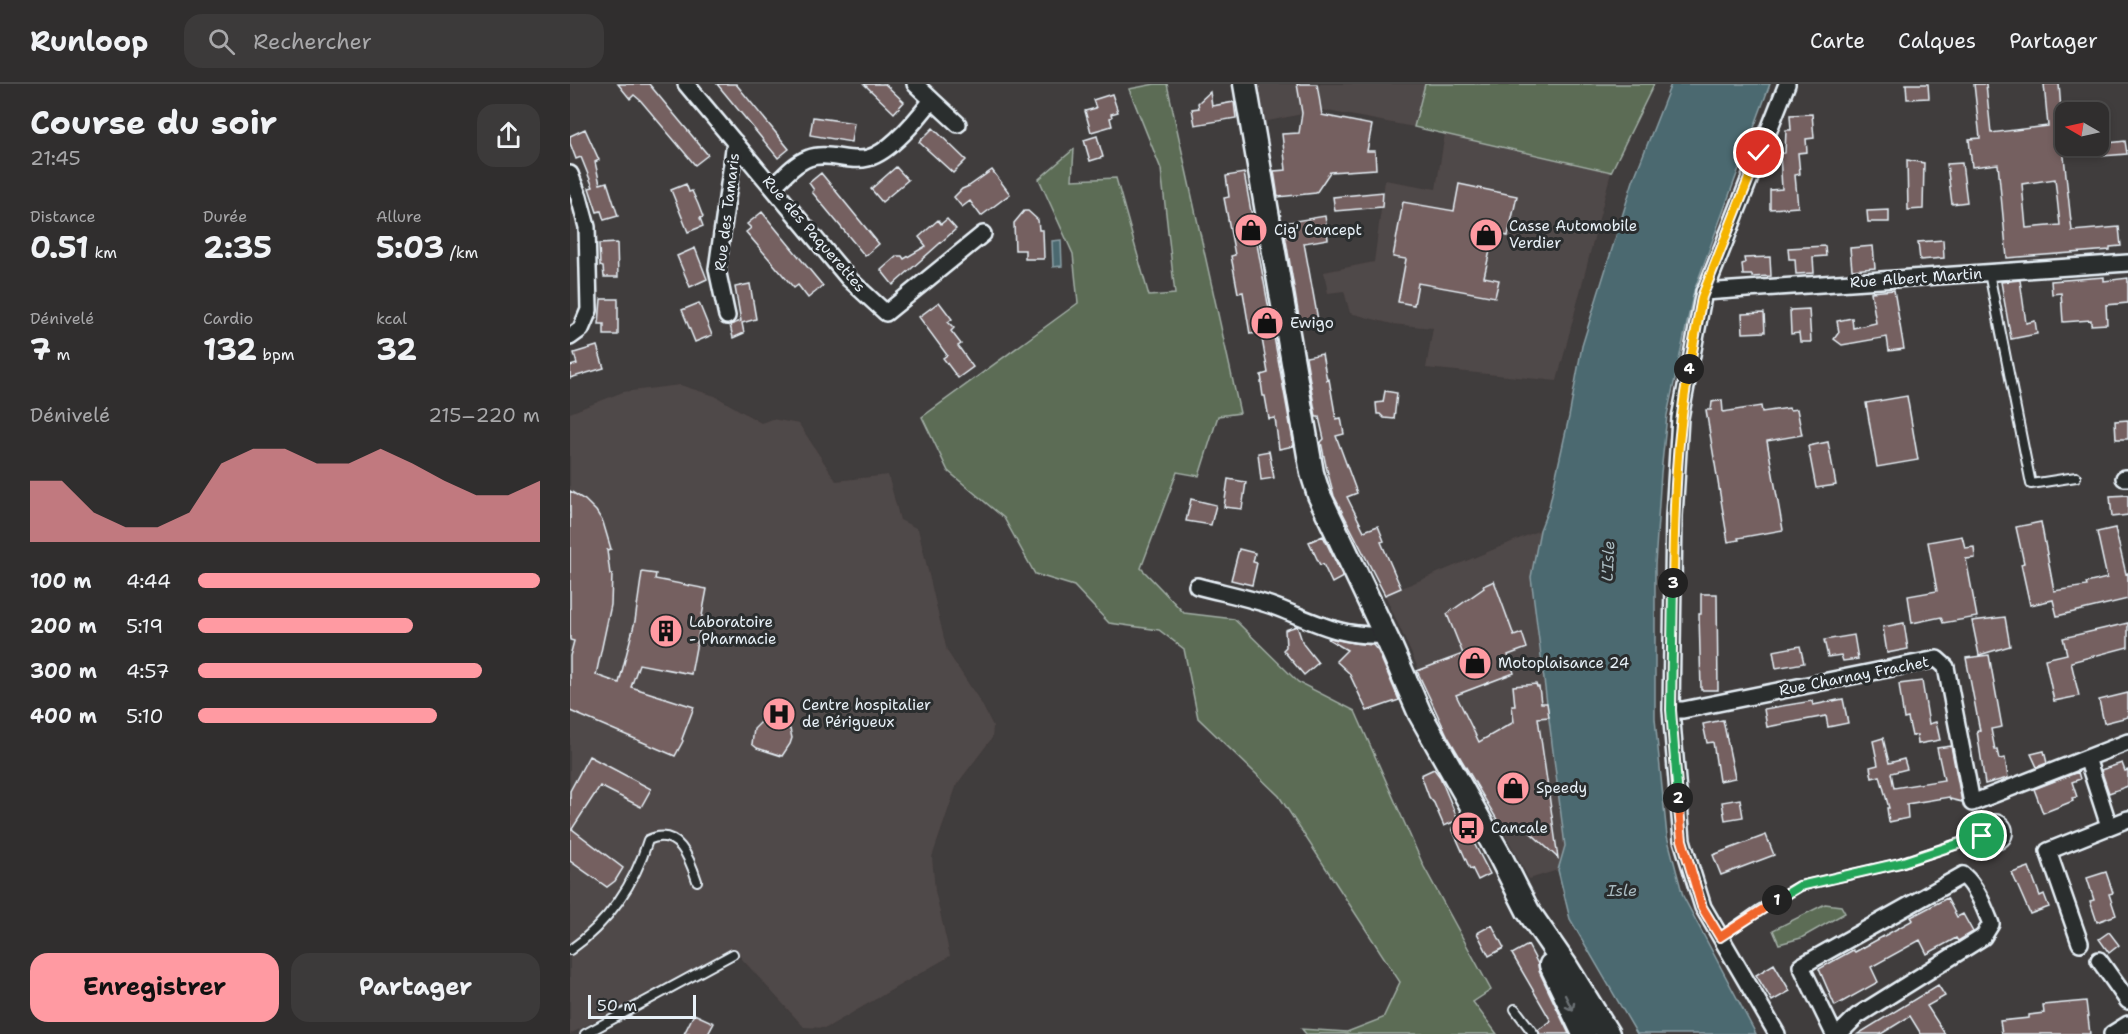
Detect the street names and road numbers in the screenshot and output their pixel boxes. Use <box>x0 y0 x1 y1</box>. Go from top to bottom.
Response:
street label: Rue des Tamaris <box>710 152 744 272</box>
street label: Rue des Paquerettes <box>758 172 870 296</box>
street label: Rue Albert Martin <box>1849 263 1983 293</box>
street label: Rue Charnay Frachet <box>1777 652 1931 700</box>

